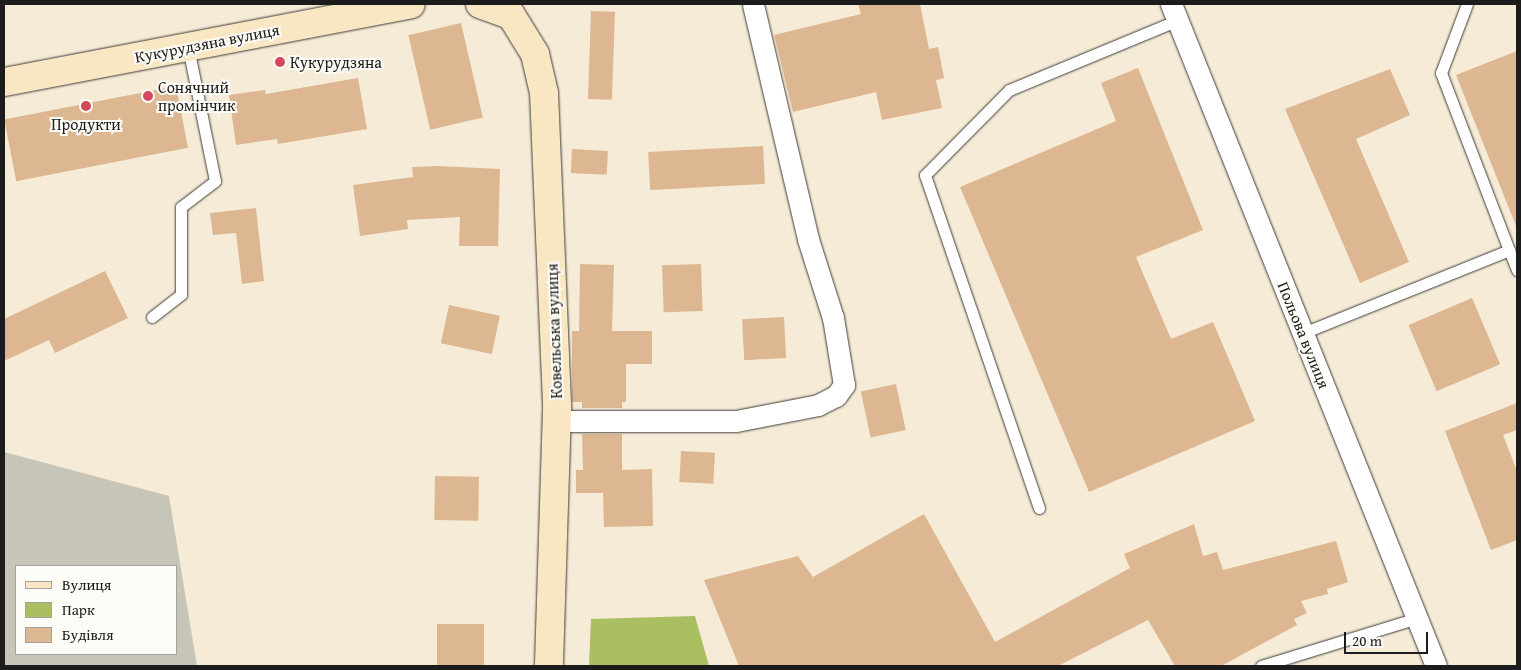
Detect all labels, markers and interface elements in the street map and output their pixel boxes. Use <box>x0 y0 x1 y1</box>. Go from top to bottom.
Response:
street label: Кукурудзяна вулиця <box>133 20 281 66</box>
place label: Кукурудзяна <box>290 52 382 72</box>
marker: Кукурудзяна <box>274 56 286 68</box>
place label: Сонячний промінчик <box>158 77 235 115</box>
marker: Сонячний промінчик <box>142 90 154 102</box>
marker: Продукти <box>80 100 92 112</box>
place label: Продукти <box>51 114 121 134</box>
street label: Ковельська вулиця <box>542 263 566 399</box>
street label: Польова вулиця <box>1274 279 1334 391</box>
legend <box>15 565 178 655</box>
text: Вулиця <box>62 574 111 595</box>
text: Парк <box>62 599 95 620</box>
scale bar <box>1346 622 1430 654</box>
text: Будівля <box>62 624 114 645</box>
text: 20 m <box>1352 630 1382 651</box>

